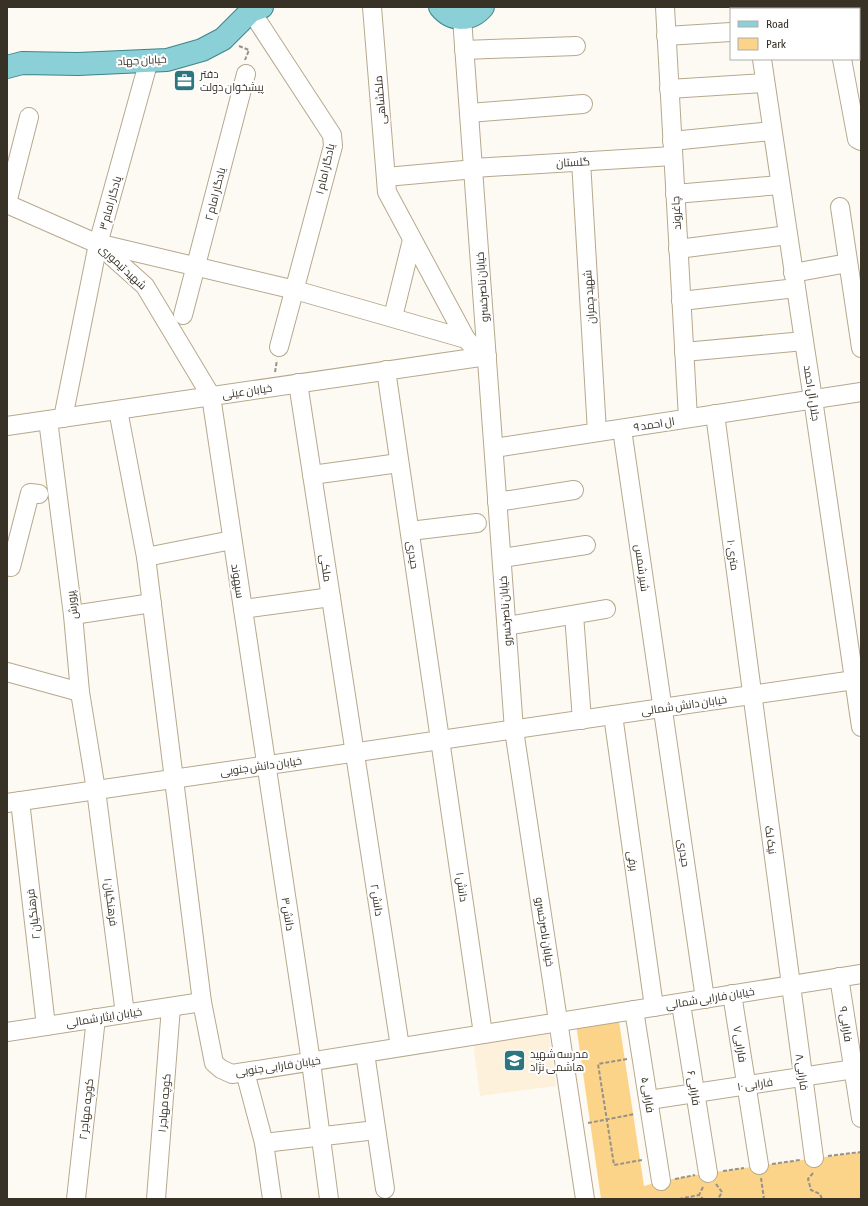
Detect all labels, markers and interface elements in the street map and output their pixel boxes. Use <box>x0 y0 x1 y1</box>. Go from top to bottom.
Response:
legend <box>730 8 860 60</box>
text: Road <box>766 17 789 31</box>
text: Park <box>766 37 787 51</box>
street label: خیابان جهاد <box>117 53 167 68</box>
office icon: دفتر پیشخوان دولت <box>171 67 197 93</box>
place label: دفتر پیشخوان دولت <box>199 68 264 94</box>
street label: ملکشاهی <box>372 75 389 125</box>
street label: یادگار امام ۱ <box>313 142 339 196</box>
street label: گلستان <box>556 155 590 170</box>
street label: یادگار امام ۲ <box>203 166 229 222</box>
street label: یادگار امام ۳ <box>97 175 125 232</box>
street label: چاغروند <box>669 196 684 230</box>
street label: شهید تیموری <box>96 242 149 292</box>
street label: خیابان ناصرخسرو <box>474 251 491 323</box>
street label: شهید چمران <box>581 270 598 324</box>
street label: جلال آل احمد <box>801 364 822 422</box>
street label: خیابان عینی <box>221 382 273 401</box>
street label: ال احمد ۹ <box>633 415 676 434</box>
street label: ۱۰ متری <box>724 539 741 571</box>
street label: حیدری <box>404 540 421 570</box>
street label: شیر شمس <box>632 544 651 592</box>
street label: ملکی <box>317 554 334 583</box>
street label: سپهوند <box>228 563 247 599</box>
street label: خیابان ناصرخسرو <box>497 575 514 647</box>
street label: پرورش <box>64 590 81 620</box>
street label: خیابان دانش شمالی <box>640 693 728 718</box>
street label: خیابان دانش جنوبی <box>219 754 303 779</box>
street label: نیک لک <box>763 825 779 855</box>
street label: حیدری <box>675 838 692 868</box>
street label: برفی <box>625 850 640 872</box>
street label: دانش ۱ <box>453 871 470 903</box>
street label: فرهنگیان ۱ <box>101 877 120 927</box>
street label: دانش ۲ <box>368 883 385 917</box>
street label: فرهنگیان ۲ <box>24 888 43 940</box>
street label: دانش ۳ <box>278 896 297 932</box>
street label: خیابان ناصرخسرو <box>533 896 556 968</box>
street label: خیابان فارابی شمالی <box>665 985 756 1012</box>
street label: خیابان ایثار شمالی <box>65 1005 143 1030</box>
street label: فارابی ۹ <box>836 1005 855 1043</box>
street label: فارابی ۷ <box>730 1025 749 1063</box>
school or university icon: مدرسه شهید ه‍اشمی نژاد <box>501 1047 527 1073</box>
place label: مدرسه شهید ه‍اشمی نژاد <box>530 1048 588 1074</box>
street label: فارابی ۸ <box>793 1053 811 1091</box>
street label: خیابان فارابی جنوبی <box>235 1054 322 1079</box>
street label: فارابی ۶ <box>684 1070 703 1106</box>
street label: کوچه مهاجر ۱ <box>155 1073 174 1133</box>
street label: فارابی ۵ <box>638 1076 657 1114</box>
street label: فارابی ۱۰ <box>736 1076 774 1093</box>
street label: کوچه مهاجر ۲ <box>77 1078 96 1140</box>

